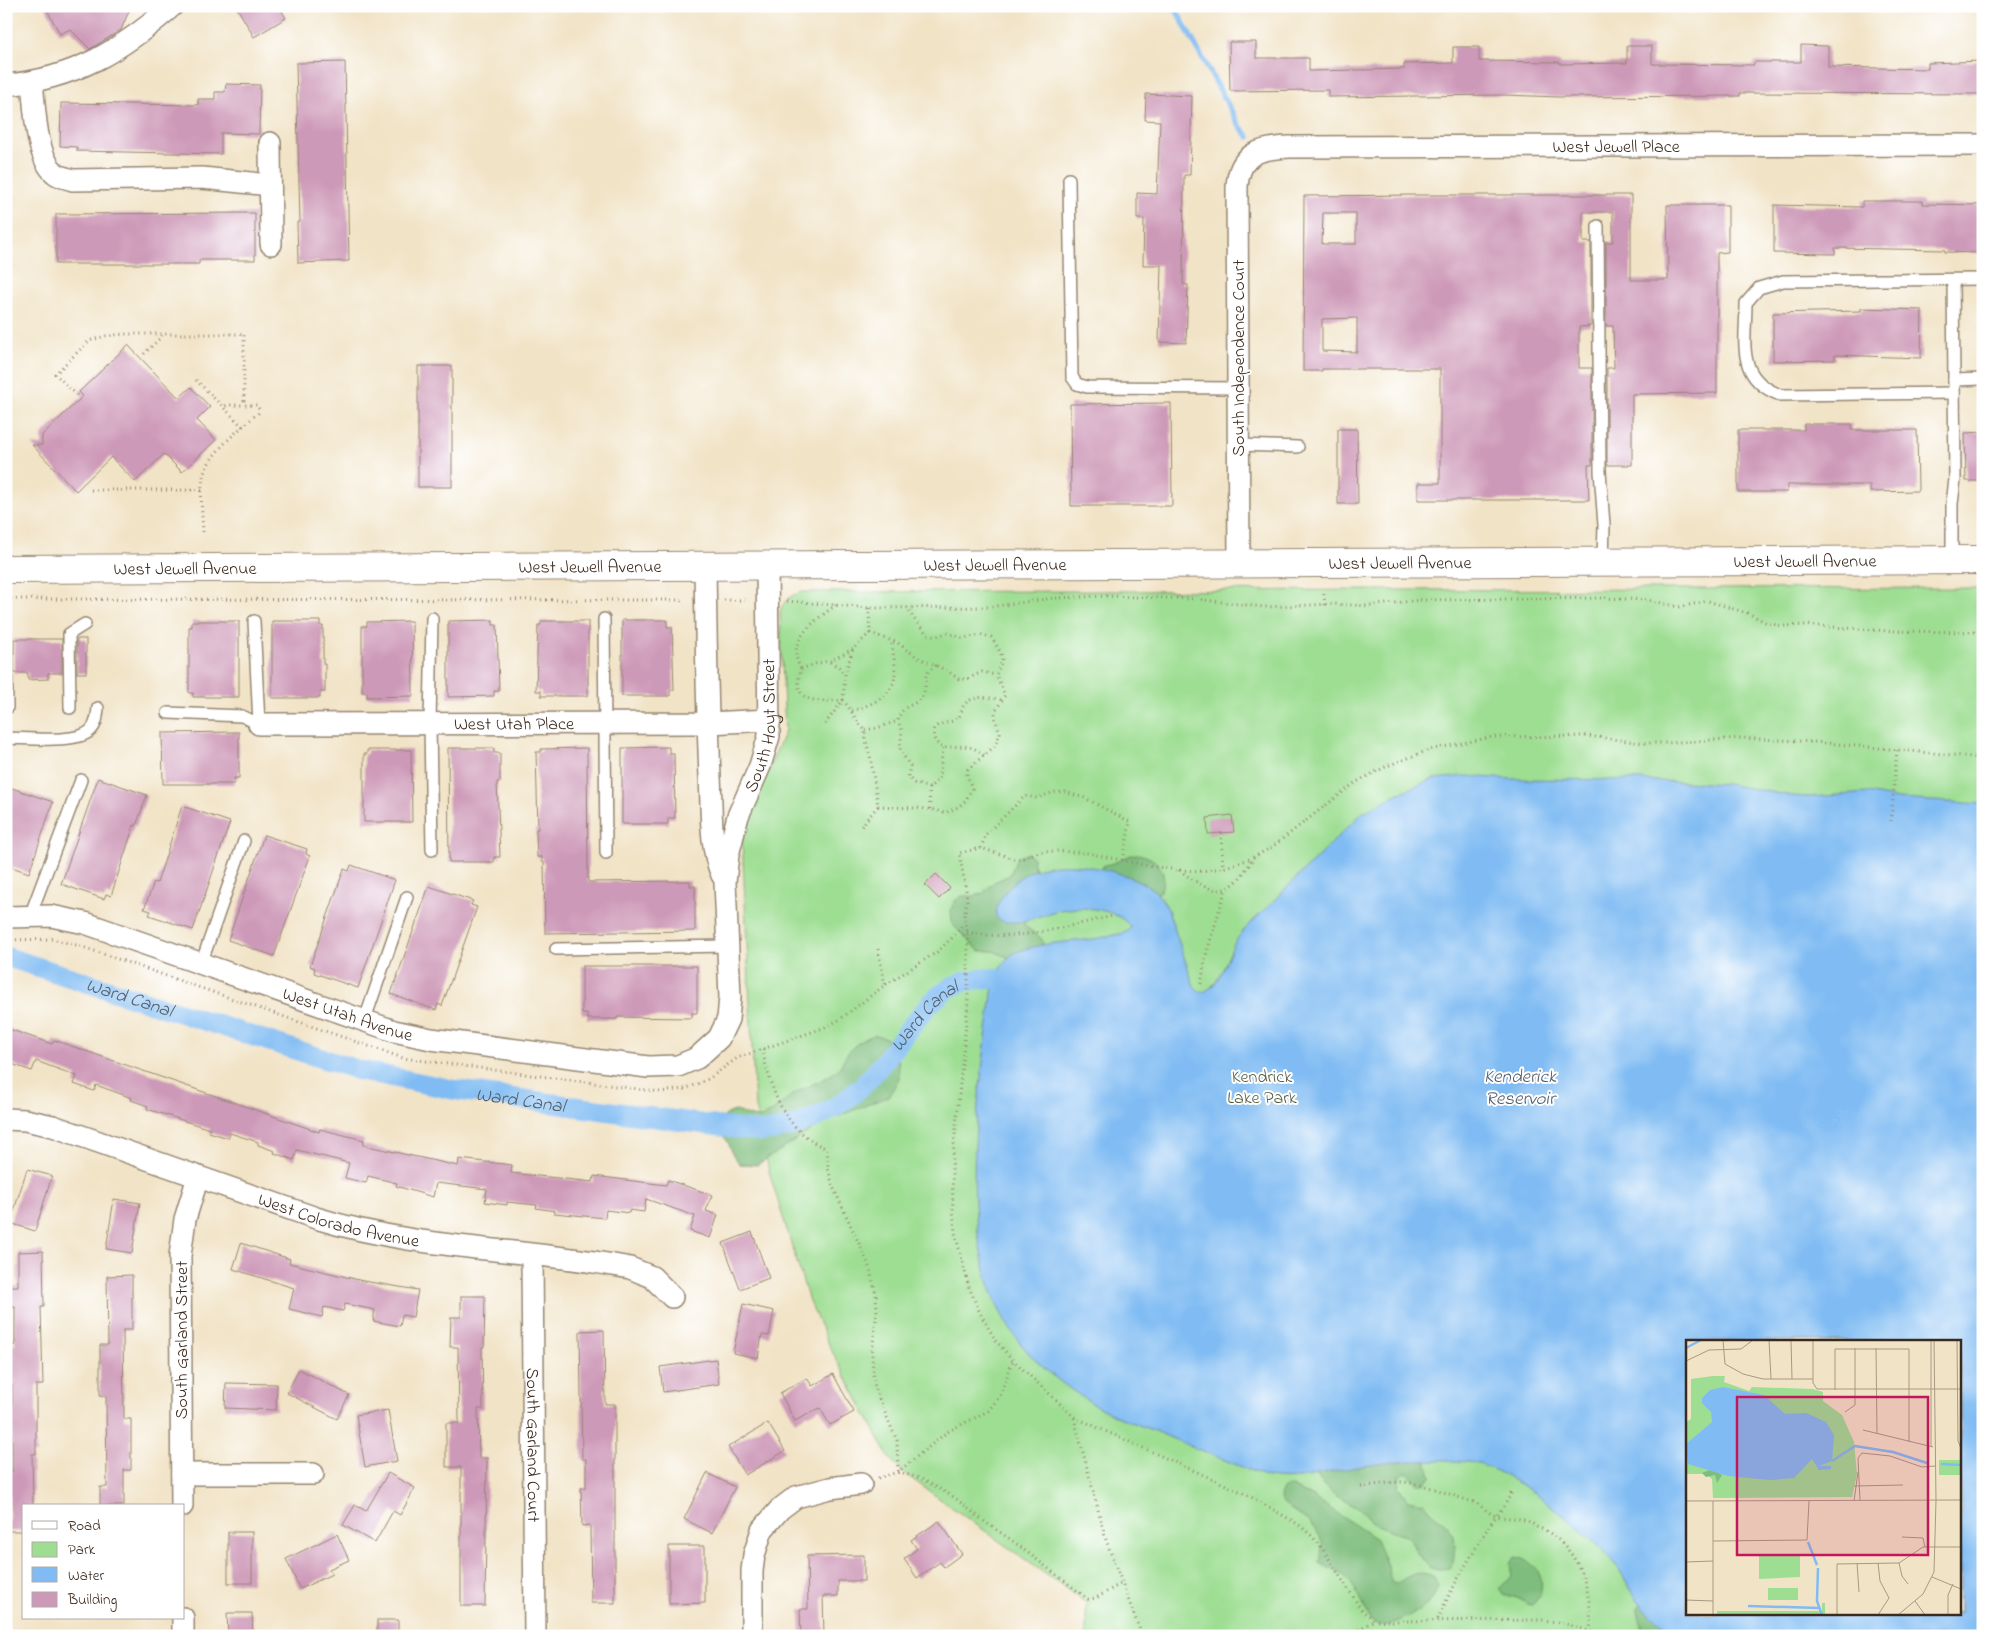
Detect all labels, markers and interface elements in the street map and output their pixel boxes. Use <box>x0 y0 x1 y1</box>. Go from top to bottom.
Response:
street label: West Jewell Place <box>1553 135 1681 161</box>
street label: South Independence Court <box>1227 260 1253 457</box>
street label: West Jewell Avenue <box>1733 549 1877 576</box>
street label: West Jewell Avenue <box>1328 551 1472 578</box>
street label: West Jewell Avenue <box>923 553 1067 580</box>
street label: West Jewell Avenue <box>518 555 662 582</box>
street label: West Jewell Avenue <box>113 557 257 584</box>
street label: South Hoyt Street <box>739 658 784 797</box>
street label: West Utah Place <box>454 712 575 739</box>
water label: Ward Canal <box>82 972 179 1026</box>
water label: Ward Canal <box>885 974 966 1058</box>
street label: West Utah Avenue <box>279 982 416 1050</box>
water label: Kenderick Reservoir <box>1484 1064 1557 1113</box>
park label: Kendrick Lake Park <box>1227 1065 1297 1112</box>
water label: Ward Canal <box>474 1082 569 1121</box>
street label: West Colorado Avenue <box>254 1188 422 1256</box>
street label: South Garland Street <box>170 1261 196 1419</box>
inset map <box>1686 1340 1962 1614</box>
street label: South Garland Court <box>518 1368 545 1522</box>
legend <box>22 1504 185 1620</box>
text: Road <box>68 1515 101 1537</box>
text: Park <box>68 1539 96 1561</box>
text: Water <box>68 1565 104 1587</box>
text: Building <box>67 1589 117 1612</box>

